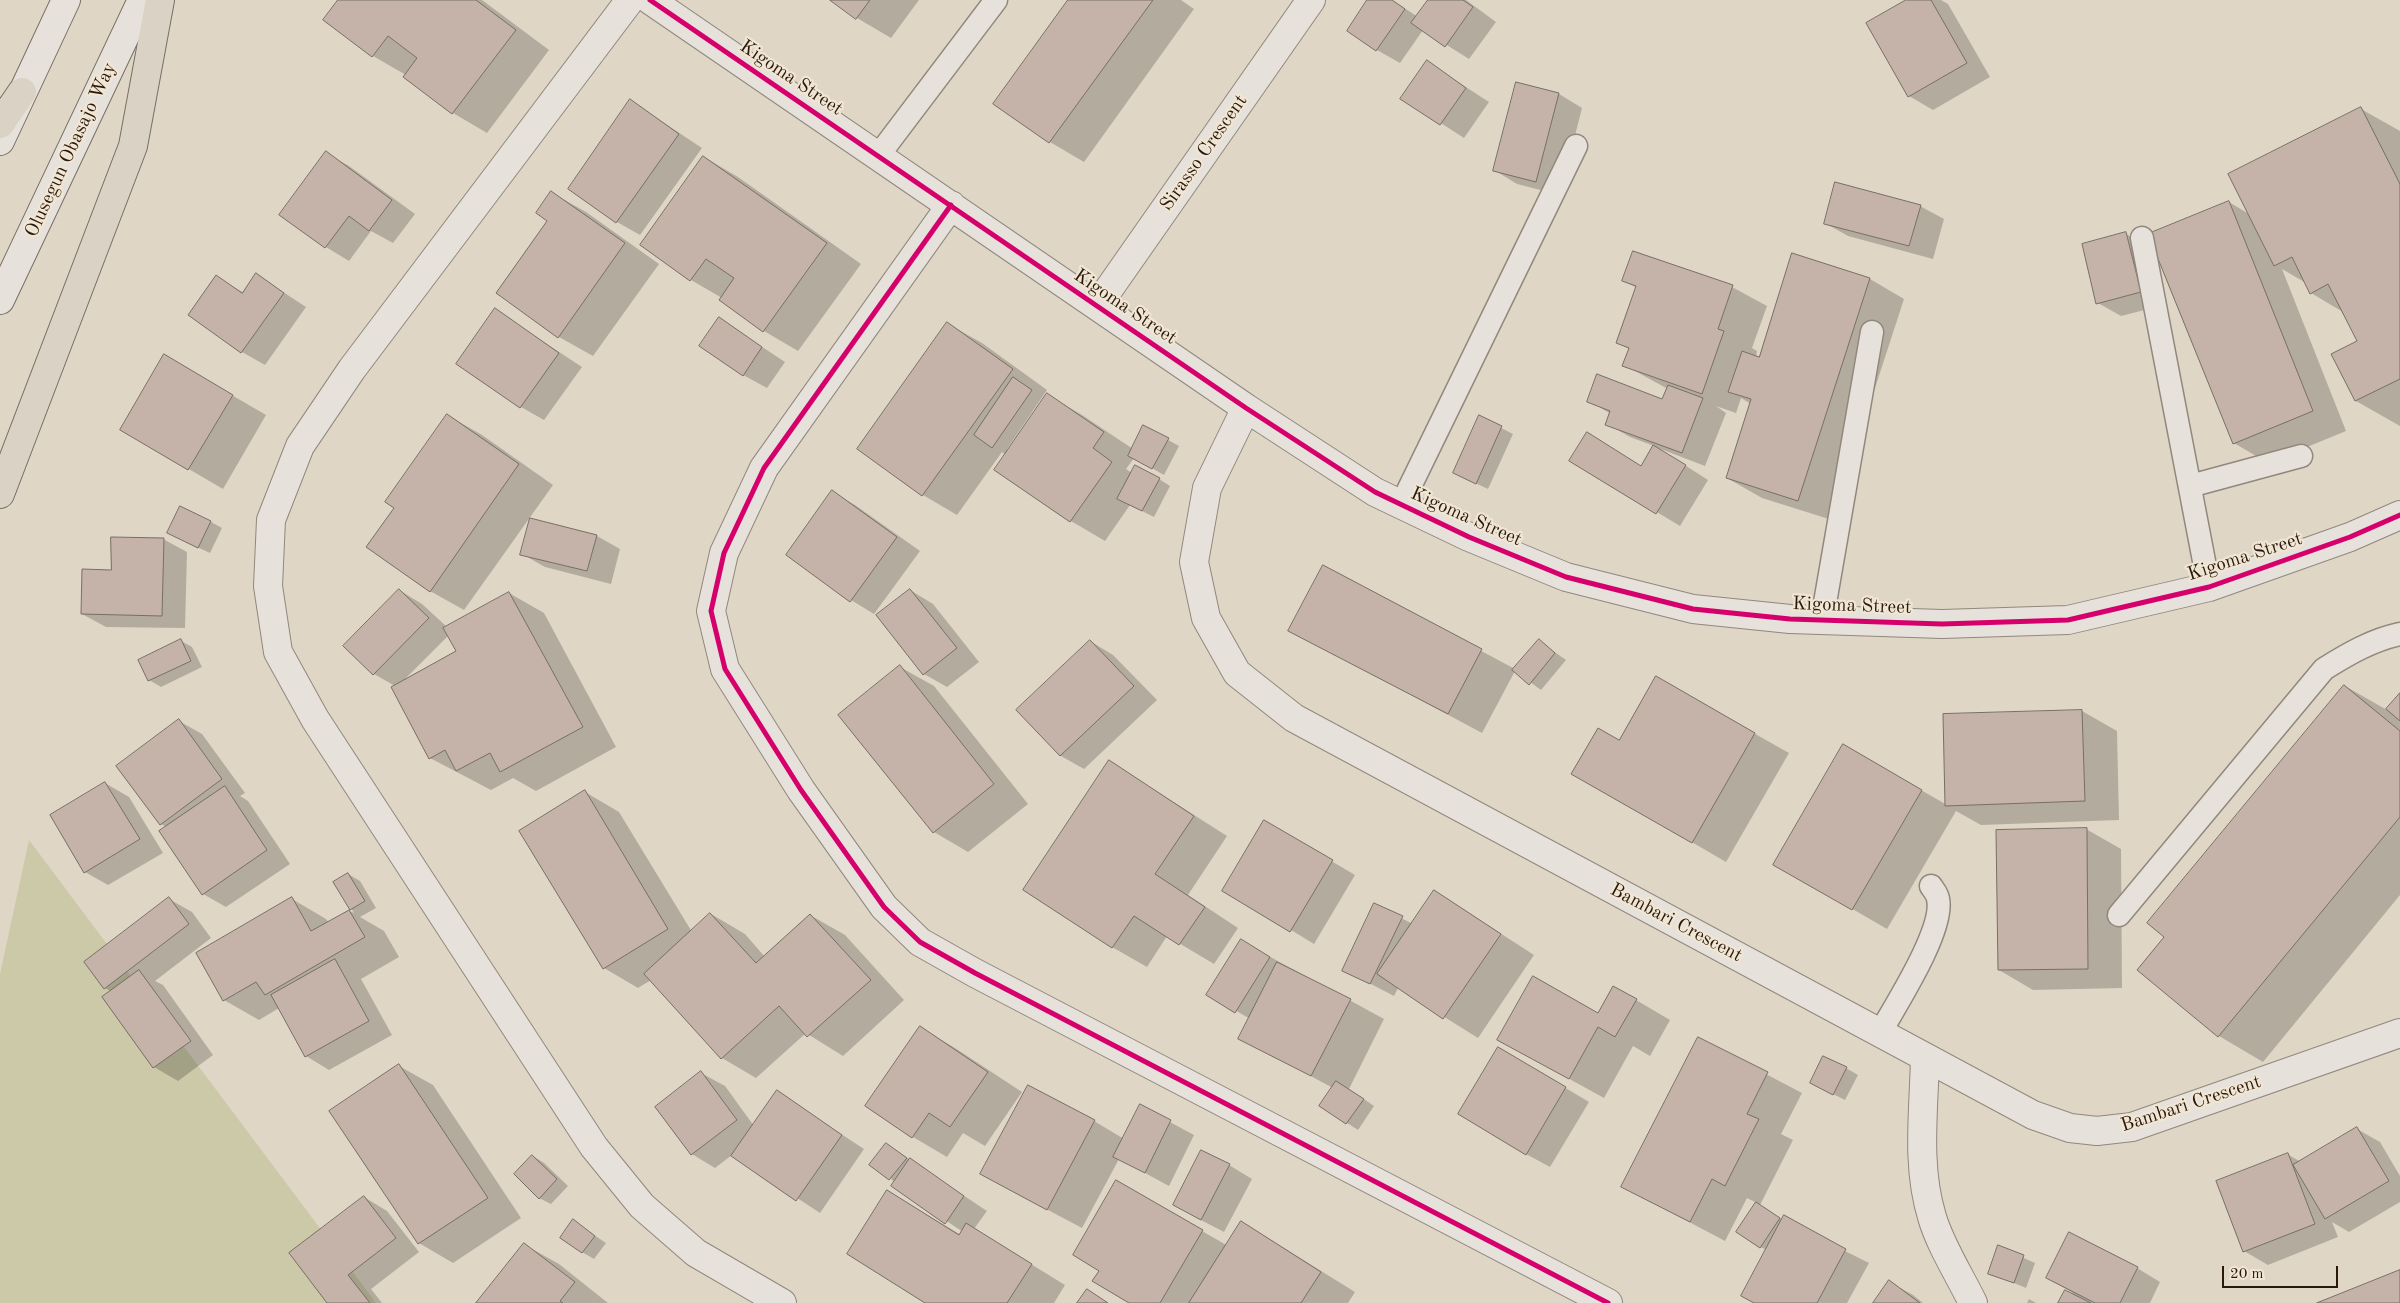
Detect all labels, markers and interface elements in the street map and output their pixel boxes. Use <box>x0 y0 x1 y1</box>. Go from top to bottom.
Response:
street label: Kigoma Street <box>735 35 847 121</box>
street label: Olusegun Obasajo Way <box>20 59 122 241</box>
street label: Sirasso Crescent <box>1155 90 1253 216</box>
street label: Kigoma Street <box>1069 264 1181 350</box>
street label: Kigoma Street <box>1407 482 1525 552</box>
street label: Kigoma Street <box>2185 528 2305 586</box>
street label: Kigoma Street <box>1792 593 1912 619</box>
street label: Bambari Crescent <box>1606 879 1746 967</box>
street label: Bambari Crescent <box>2118 1071 2264 1137</box>
scale bar <box>2225 1256 2341 1288</box>
text: 20 m <box>2230 1267 2264 1282</box>

